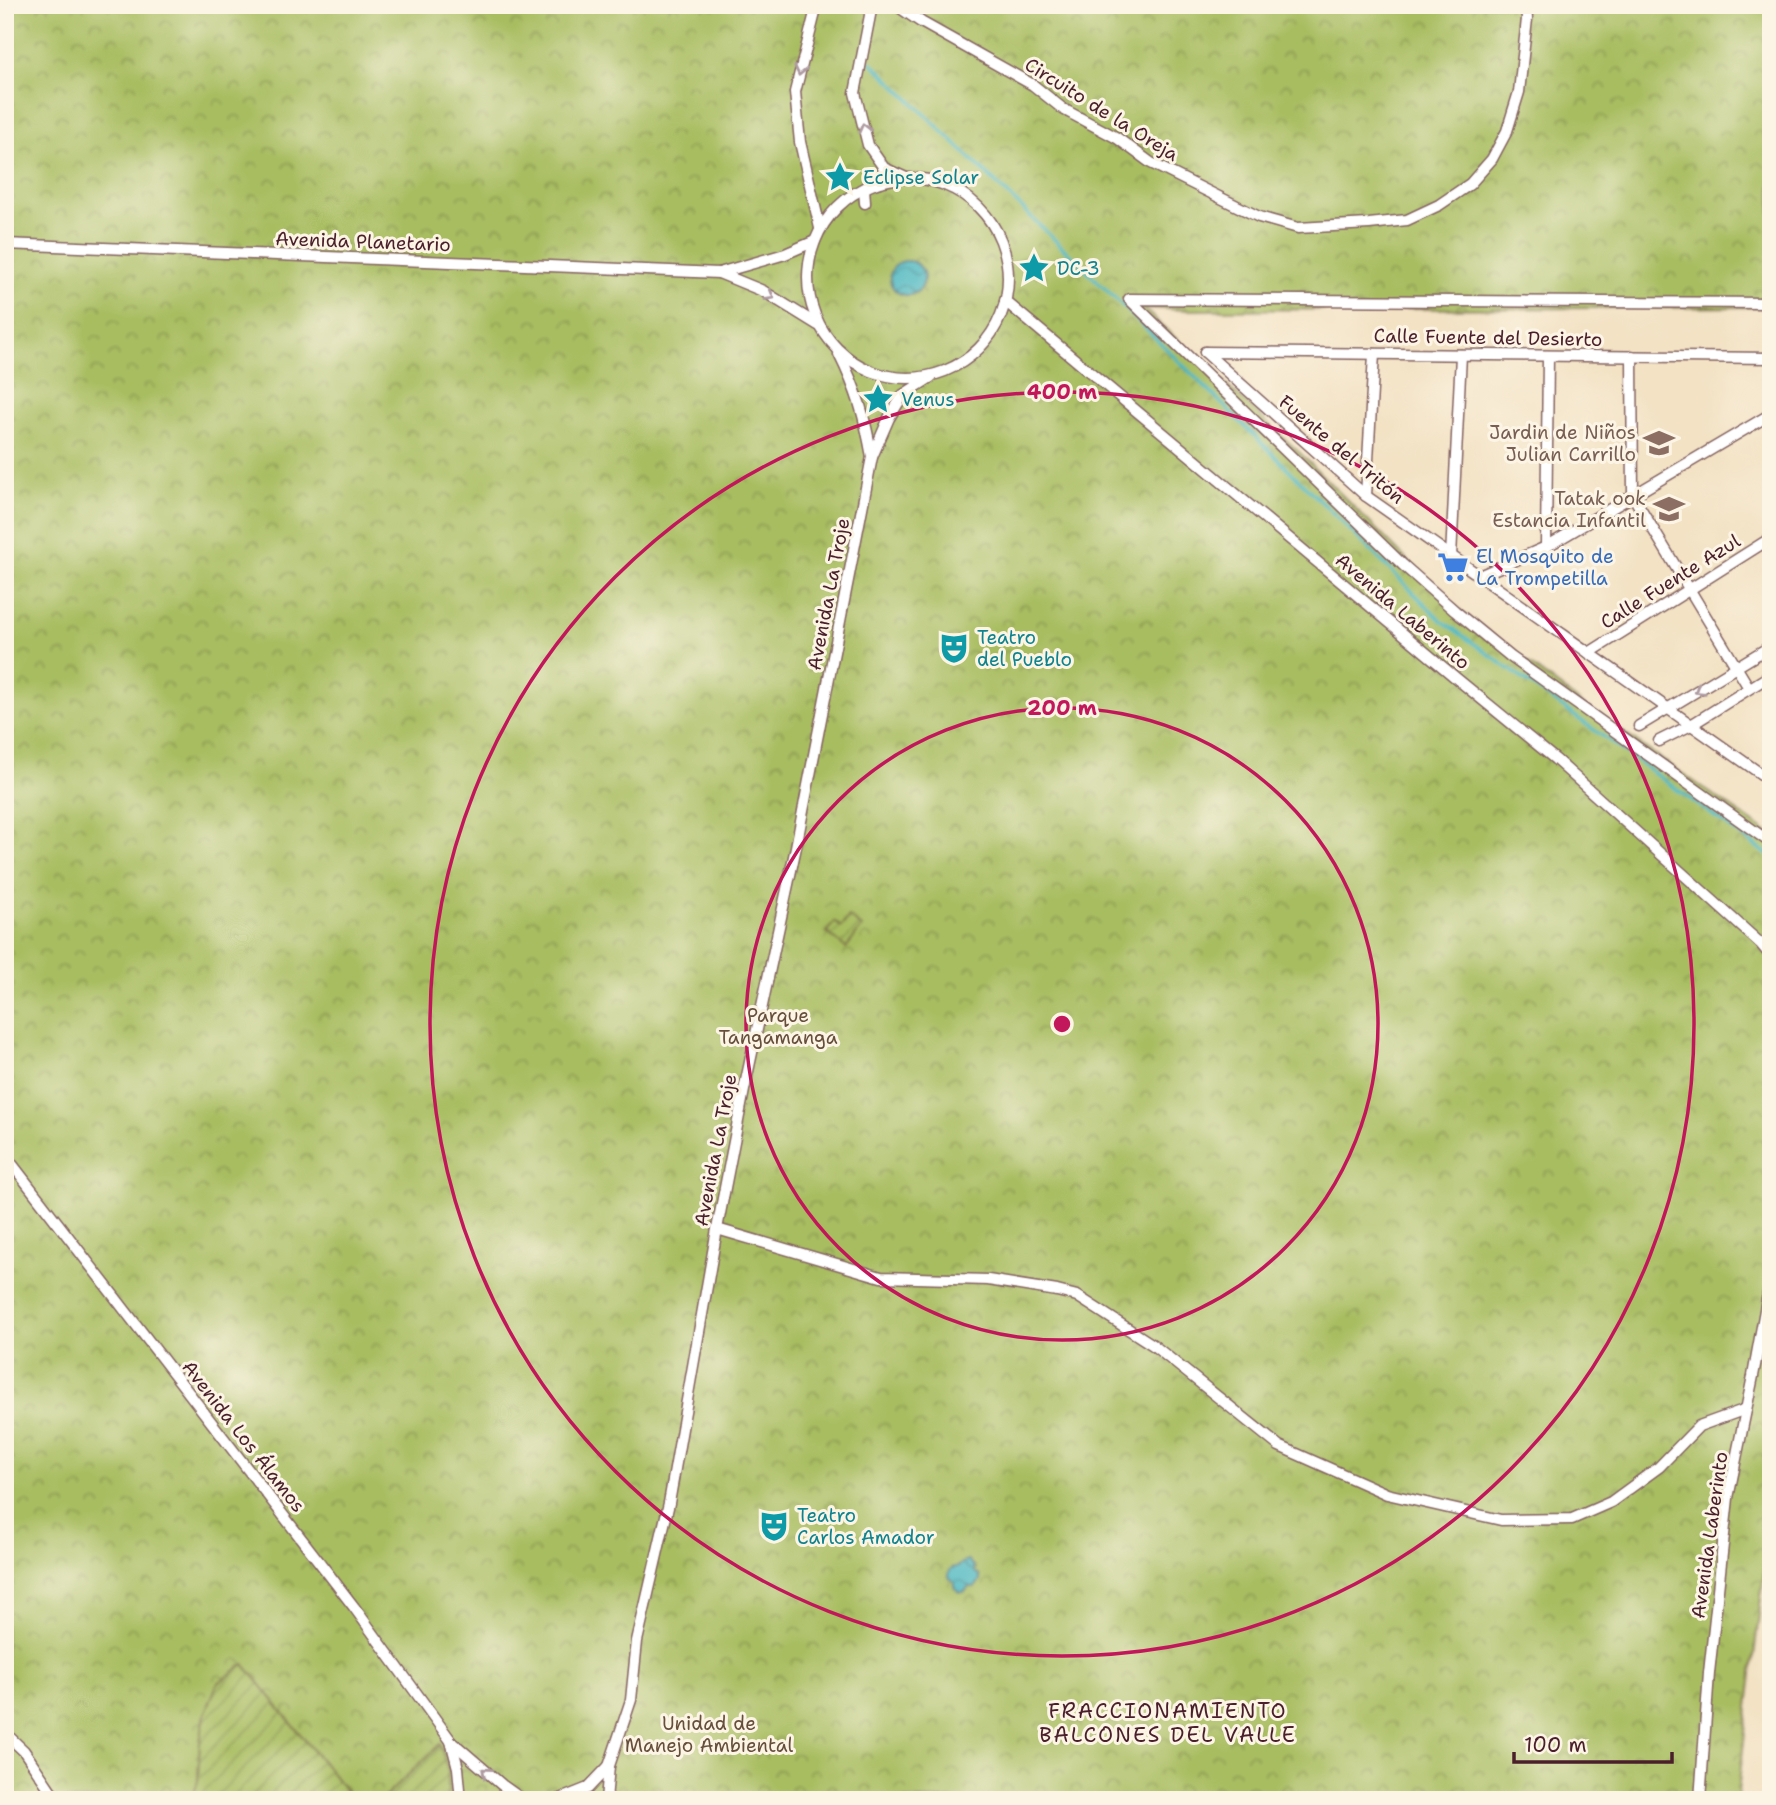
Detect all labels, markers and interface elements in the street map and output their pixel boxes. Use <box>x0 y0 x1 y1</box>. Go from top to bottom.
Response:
street label: Circuito de la Oreja <box>1020 52 1184 167</box>
one-way arrow <box>794 65 808 77</box>
one-way arrow <box>858 122 872 134</box>
place icon: Eclipse Solar <box>823 160 857 194</box>
place label: Eclipse Solar <box>863 165 979 190</box>
street label: Avenida Planetario <box>275 226 451 257</box>
place icon: DC-3 <box>1017 251 1051 285</box>
place label: DC-3 <box>1057 256 1100 281</box>
one-way arrow <box>763 288 776 301</box>
street label: Calle Fuente del Desierto <box>1373 323 1603 352</box>
text: 400 m <box>1027 378 1097 406</box>
place icon: Venus <box>861 382 895 416</box>
place label: Venus <box>901 387 955 412</box>
street label: Fuente del Tritón <box>1274 389 1410 509</box>
place label: Jardin de Niños Julian Carrillo <box>1489 420 1636 467</box>
school or university icon: Jardin de Niños Julian Carrillo <box>1642 426 1676 460</box>
place label: Tatak ook Estancia Infantil <box>1492 486 1646 533</box>
school or university icon: Tatak ook Estancia Infantil <box>1652 492 1686 526</box>
street label: Avenida La Troje <box>801 516 856 672</box>
street label: Calle Fuente Azul <box>1596 528 1745 635</box>
place label: El Mosquito de La Trompetilla <box>1476 544 1614 591</box>
street label: Avenida Laberinto <box>1330 548 1475 675</box>
supermarket icon: El Mosquito de La Trompetilla <box>1436 550 1470 584</box>
place label: Teatro del Pueblo <box>977 625 1072 672</box>
theatre icon: Teatro del Pueblo <box>937 631 971 665</box>
one-way arrow <box>1693 682 1706 695</box>
text: 200 m <box>1027 694 1097 722</box>
park label: Parque Tangamanga <box>718 1003 838 1050</box>
centre of rings <box>1050 1012 1074 1036</box>
street label: Avenida La Troje <box>688 1072 743 1228</box>
street label: Avenida Los Álamos <box>176 1355 312 1517</box>
street label: Avenida Laberinto <box>1685 1450 1734 1620</box>
place label: Teatro Carlos Amador <box>797 1503 935 1550</box>
theatre icon: Teatro Carlos Amador <box>757 1509 791 1543</box>
district label: FRACCIONAMIENTO BALCONES DEL VALLE <box>1039 1697 1297 1749</box>
park label: Unidad de Manejo Ambiental <box>625 1711 794 1758</box>
scale bar <box>1514 1721 1671 1765</box>
text: 100 m <box>1524 1731 1587 1759</box>
one-way arrow <box>481 1767 494 1780</box>

